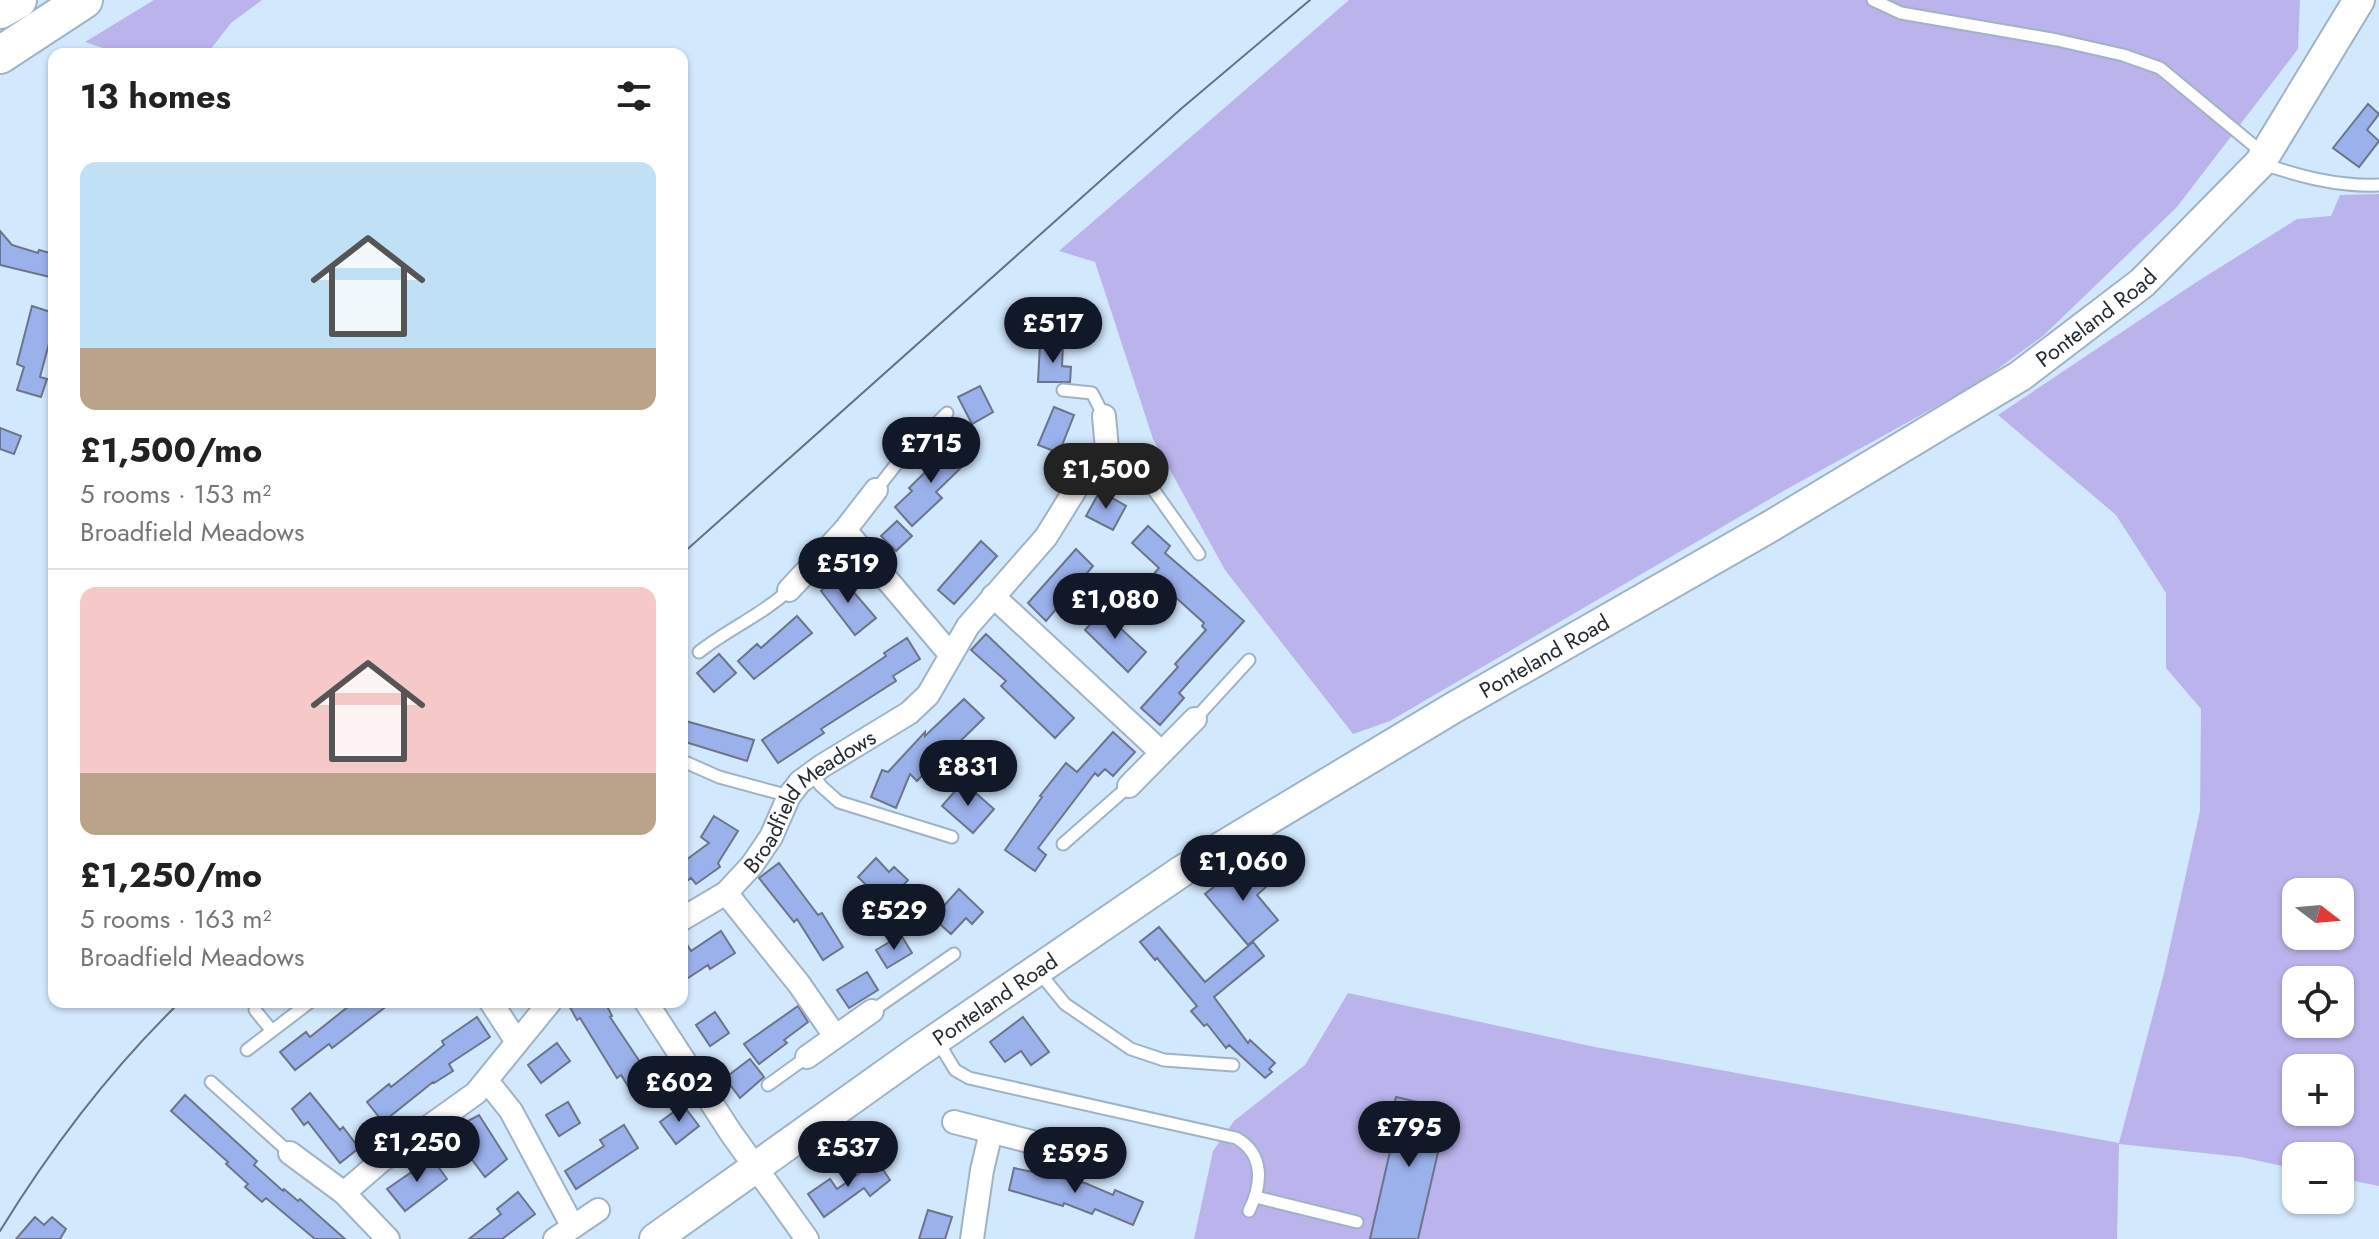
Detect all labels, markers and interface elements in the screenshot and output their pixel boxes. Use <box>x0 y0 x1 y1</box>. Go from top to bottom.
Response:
text: 13 homes <box>80 72 231 121</box>
icon: filters <box>612 74 656 118</box>
icon: home <box>296 214 440 358</box>
street label: Ponteland Road <box>2029 261 2164 375</box>
pin: £517 <box>1006 297 1100 365</box>
text: £517 <box>1022 304 1084 342</box>
pin: £715 <box>884 417 978 485</box>
text: £715 <box>900 424 962 462</box>
text: £1,500/mo <box>80 426 262 475</box>
pin: £1,500 <box>1041 443 1171 511</box>
text: £1,500 <box>1062 450 1150 488</box>
text: 5 rooms · 153 m² <box>80 475 271 513</box>
text: Broadfield Meadows <box>80 513 304 551</box>
pin: £519 <box>801 537 895 605</box>
text: £519 <box>816 544 880 582</box>
pin: £1,080 <box>1050 573 1180 641</box>
text: £1,080 <box>1071 580 1159 618</box>
street label: Ponteland Road <box>1473 606 1615 706</box>
icon: home <box>296 639 440 783</box>
street label: Broadfield Meadows <box>736 721 882 881</box>
pin: £831 <box>921 740 1015 808</box>
text: £831 <box>937 747 999 785</box>
pin: £1,060 <box>1178 835 1308 903</box>
text: £1,060 <box>1198 842 1288 880</box>
text: £1,250/mo <box>80 851 262 900</box>
north arrow <box>2282 878 2354 950</box>
map controls <box>2282 878 2354 1214</box>
pin: £529 <box>847 884 941 952</box>
text: £529 <box>860 891 928 929</box>
text: 5 rooms · 163 m² <box>80 900 272 938</box>
text: Broadfield Meadows <box>80 938 304 976</box>
street label: Ponteland Road <box>926 945 1064 1053</box>
button: locate <box>2282 966 2354 1038</box>
button: + <box>2282 1054 2354 1126</box>
pin: £602 <box>632 1056 726 1124</box>
text: £602 <box>645 1063 713 1101</box>
pin: £795 <box>1362 1101 1456 1169</box>
text: £795 <box>1376 1108 1442 1146</box>
pin: £1,250 <box>352 1116 482 1184</box>
pin: £537 <box>801 1121 895 1189</box>
text: £1,250 <box>373 1123 461 1161</box>
pin: £595 <box>1028 1127 1122 1195</box>
text: £537 <box>816 1128 880 1166</box>
text: £595 <box>1042 1134 1108 1172</box>
button: − <box>2282 1142 2354 1214</box>

